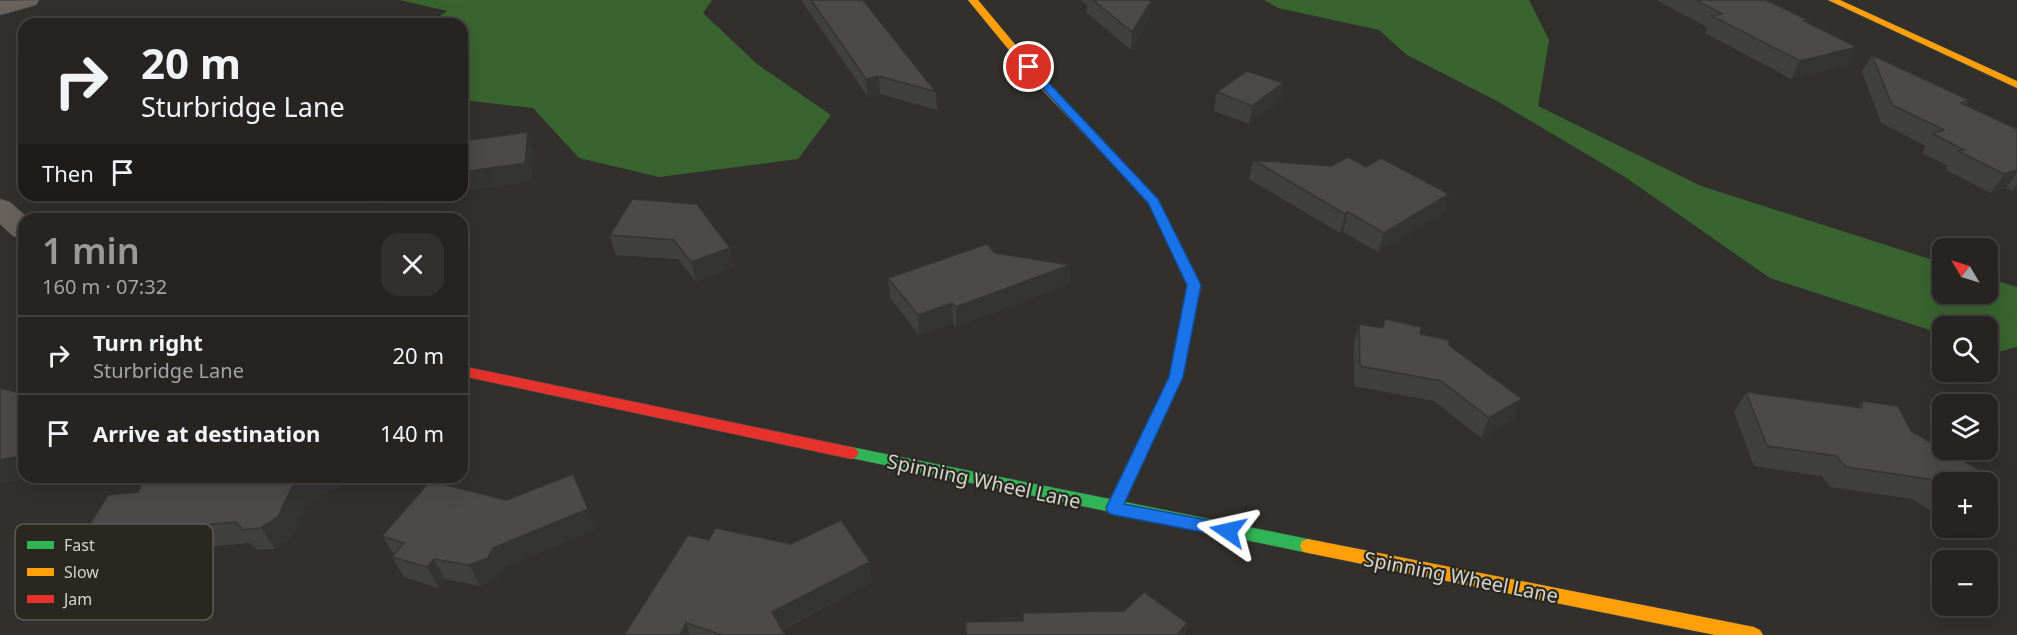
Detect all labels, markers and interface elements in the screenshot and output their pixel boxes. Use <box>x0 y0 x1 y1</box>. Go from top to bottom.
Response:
text: 20 m <box>141 34 241 91</box>
pin <box>1003 41 1054 92</box>
icon: right <box>42 42 120 120</box>
icon: arrive <box>1012 50 1045 83</box>
text: Sturbridge Lane <box>141 88 345 125</box>
icon: arrive <box>106 156 139 189</box>
text: Then <box>42 158 94 188</box>
text: 1 min <box>42 226 140 275</box>
button: close <box>381 233 444 296</box>
north arrow <box>1932 238 1998 304</box>
map controls <box>1932 238 1998 616</box>
text: 160 m · 07:32 <box>42 273 167 300</box>
button: search <box>1932 316 1998 382</box>
text: Turn right <box>93 327 203 357</box>
icon: right <box>42 339 75 372</box>
text: 20 m <box>393 340 444 370</box>
text: Sturbridge Lane <box>93 357 244 384</box>
button: layers <box>1932 394 1998 460</box>
icon: arrive <box>42 417 75 450</box>
text: Arrive at destination <box>93 418 320 448</box>
text: 140 m <box>380 418 444 448</box>
street label: Spinning Wheel Lane <box>885 447 1083 515</box>
button: + <box>1932 472 1998 538</box>
position arrow <box>1196 499 1260 563</box>
legend <box>15 524 213 620</box>
text: Fast <box>64 534 95 556</box>
street label: Spinning Wheel Lane <box>1362 545 1560 609</box>
button: − <box>1932 550 1998 616</box>
text: Slow <box>64 561 99 583</box>
text: Jam <box>62 588 92 610</box>

